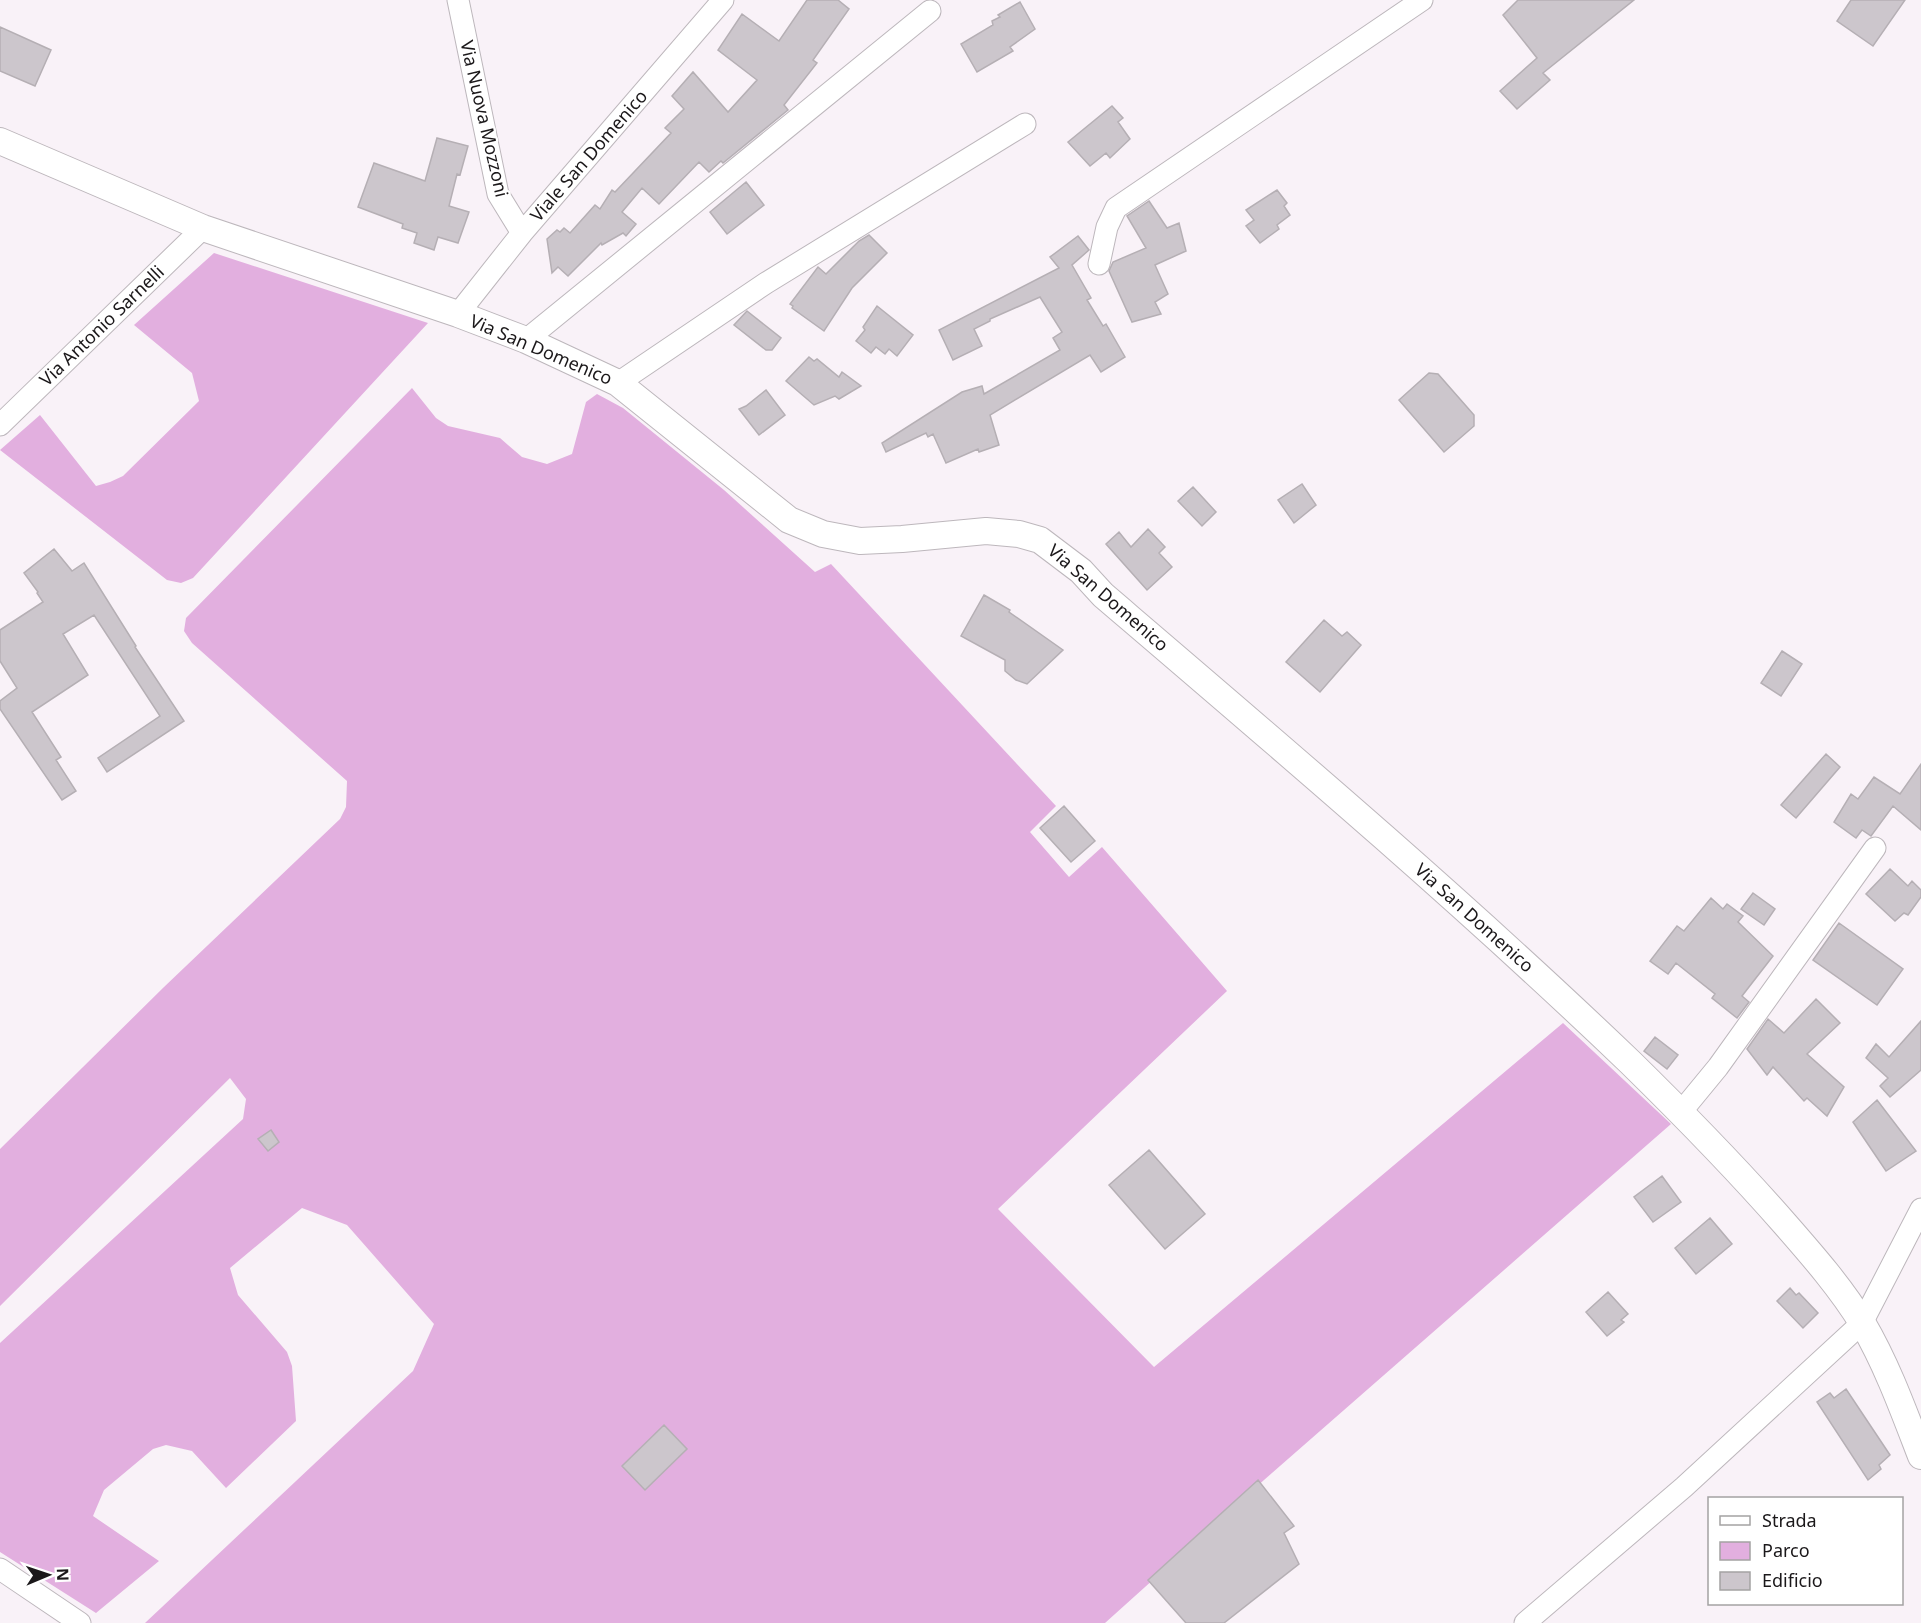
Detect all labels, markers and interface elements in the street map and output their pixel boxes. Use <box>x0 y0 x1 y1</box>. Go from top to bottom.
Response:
street label: Via Nuova Mozzoni <box>455 38 515 199</box>
street label: Viale San Domenico <box>524 84 652 226</box>
street label: Via Antonio Sarnelli <box>34 260 169 391</box>
street label: Via San Domenico <box>467 308 616 390</box>
street label: Via San Domenico <box>1043 538 1174 656</box>
street label: Via San Domenico <box>1410 857 1539 977</box>
legend <box>1708 1497 1903 1605</box>
text: Strada <box>1762 1508 1817 1532</box>
text: Parco <box>1762 1538 1810 1562</box>
north arrow <box>18 1545 78 1605</box>
text: N <box>52 1568 74 1581</box>
text: Edificio <box>1762 1568 1823 1592</box>

